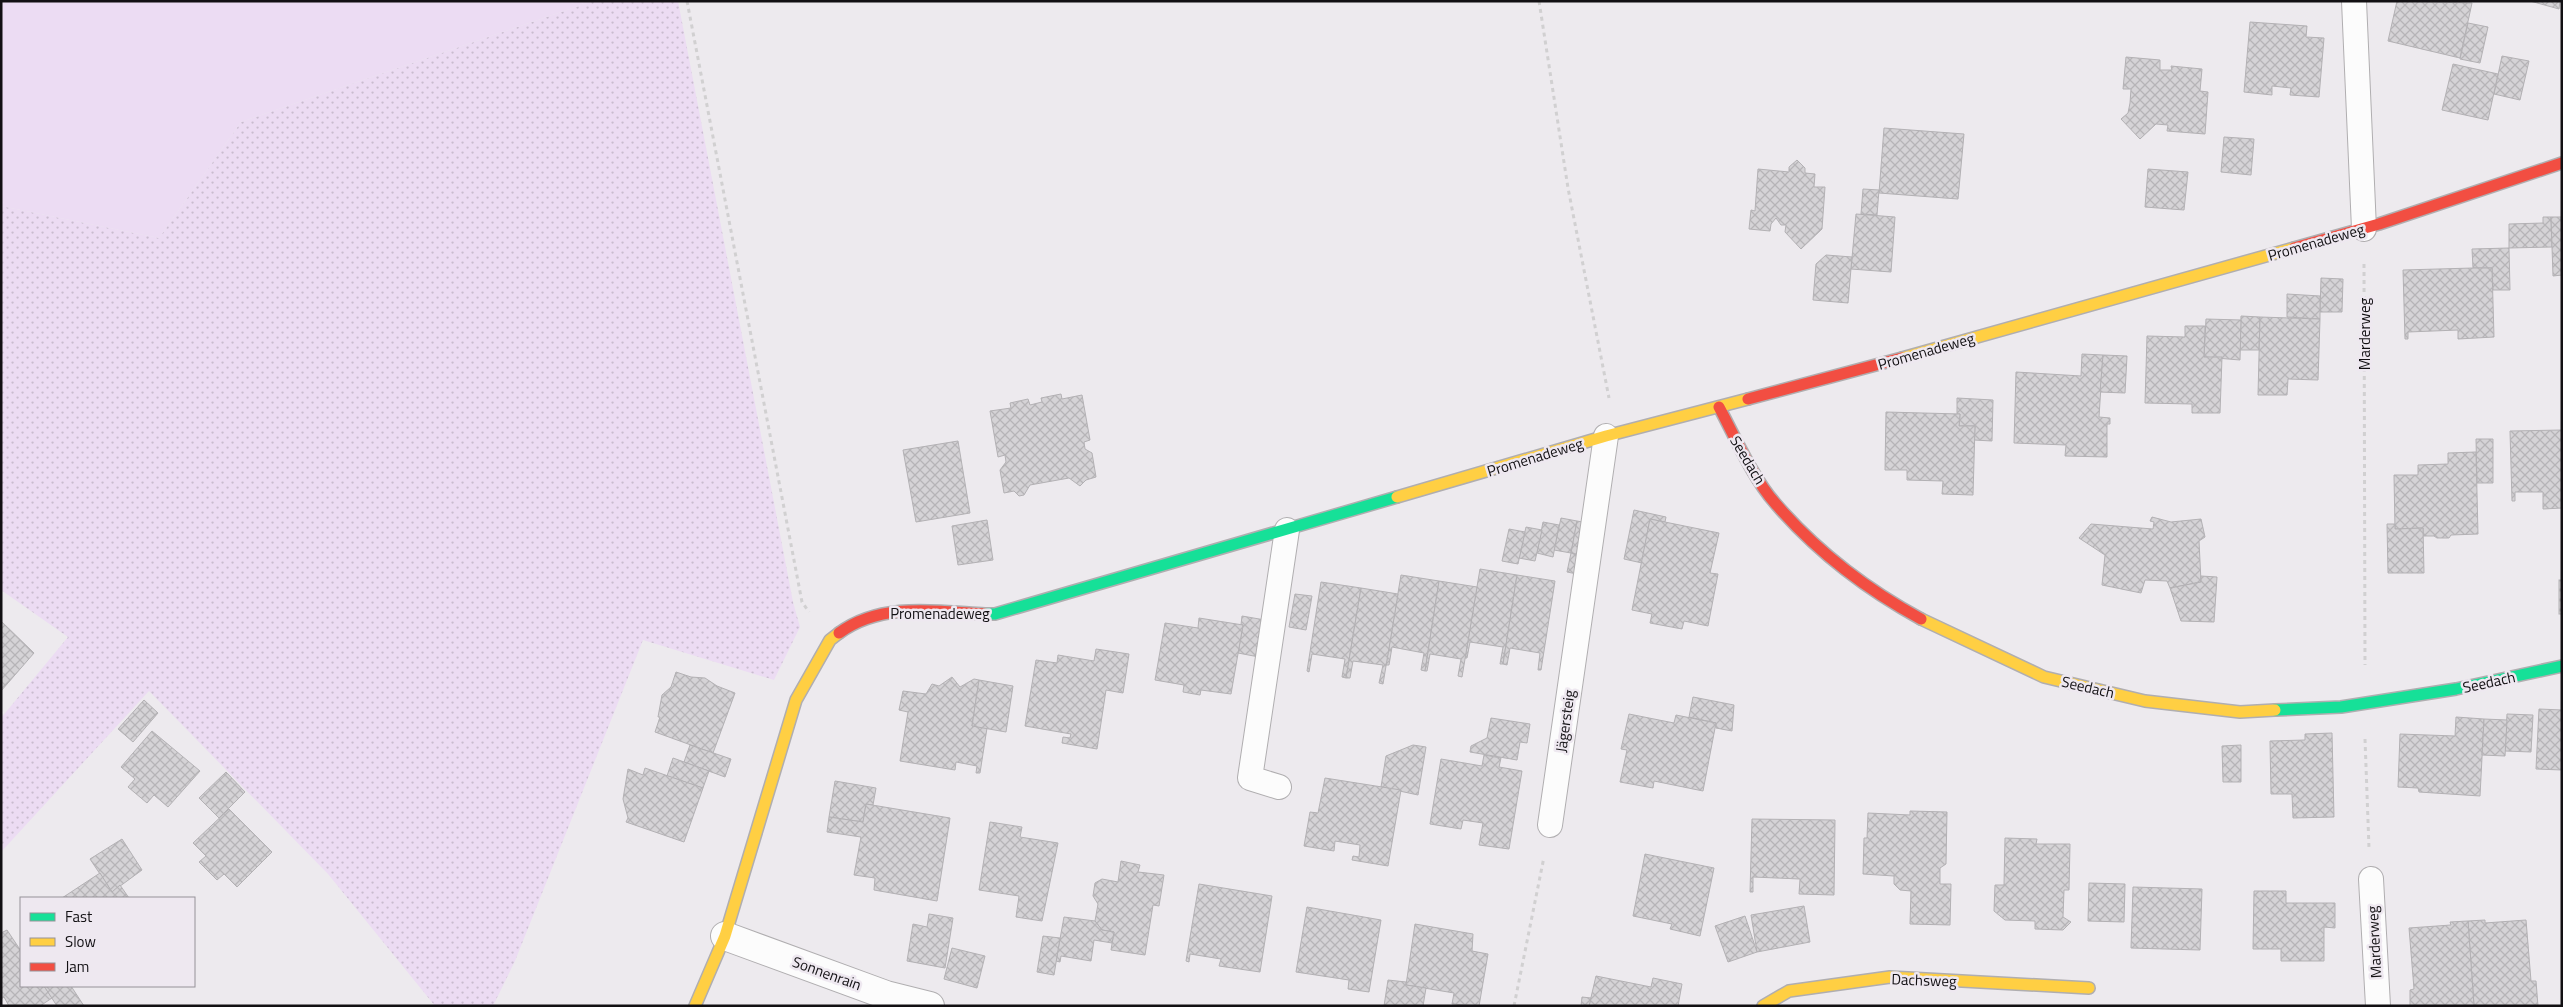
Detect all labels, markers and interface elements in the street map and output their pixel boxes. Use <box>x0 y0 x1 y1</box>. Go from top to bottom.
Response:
street label: Promenadeweg <box>2265 217 2367 267</box>
street label: Marderweg <box>2353 297 2376 370</box>
street label: Promenadeweg <box>1875 326 1977 376</box>
street label: Promenadeweg <box>1484 431 1586 483</box>
street label: Seedach <box>1724 431 1772 489</box>
street label: Promenadeweg <box>890 602 990 625</box>
street label: Seedach <box>2461 665 2517 699</box>
street label: Seedach <box>2059 670 2117 704</box>
street label: Jägersteig <box>1549 688 1581 754</box>
legend <box>20 897 195 987</box>
text: Fast <box>65 905 93 928</box>
street label: Marderweg <box>2361 905 2387 979</box>
text: Slow <box>65 930 96 953</box>
street label: Sonnenrain <box>789 950 865 996</box>
text: Jam <box>65 955 89 978</box>
street label: Dachsweg <box>1891 967 1957 993</box>

